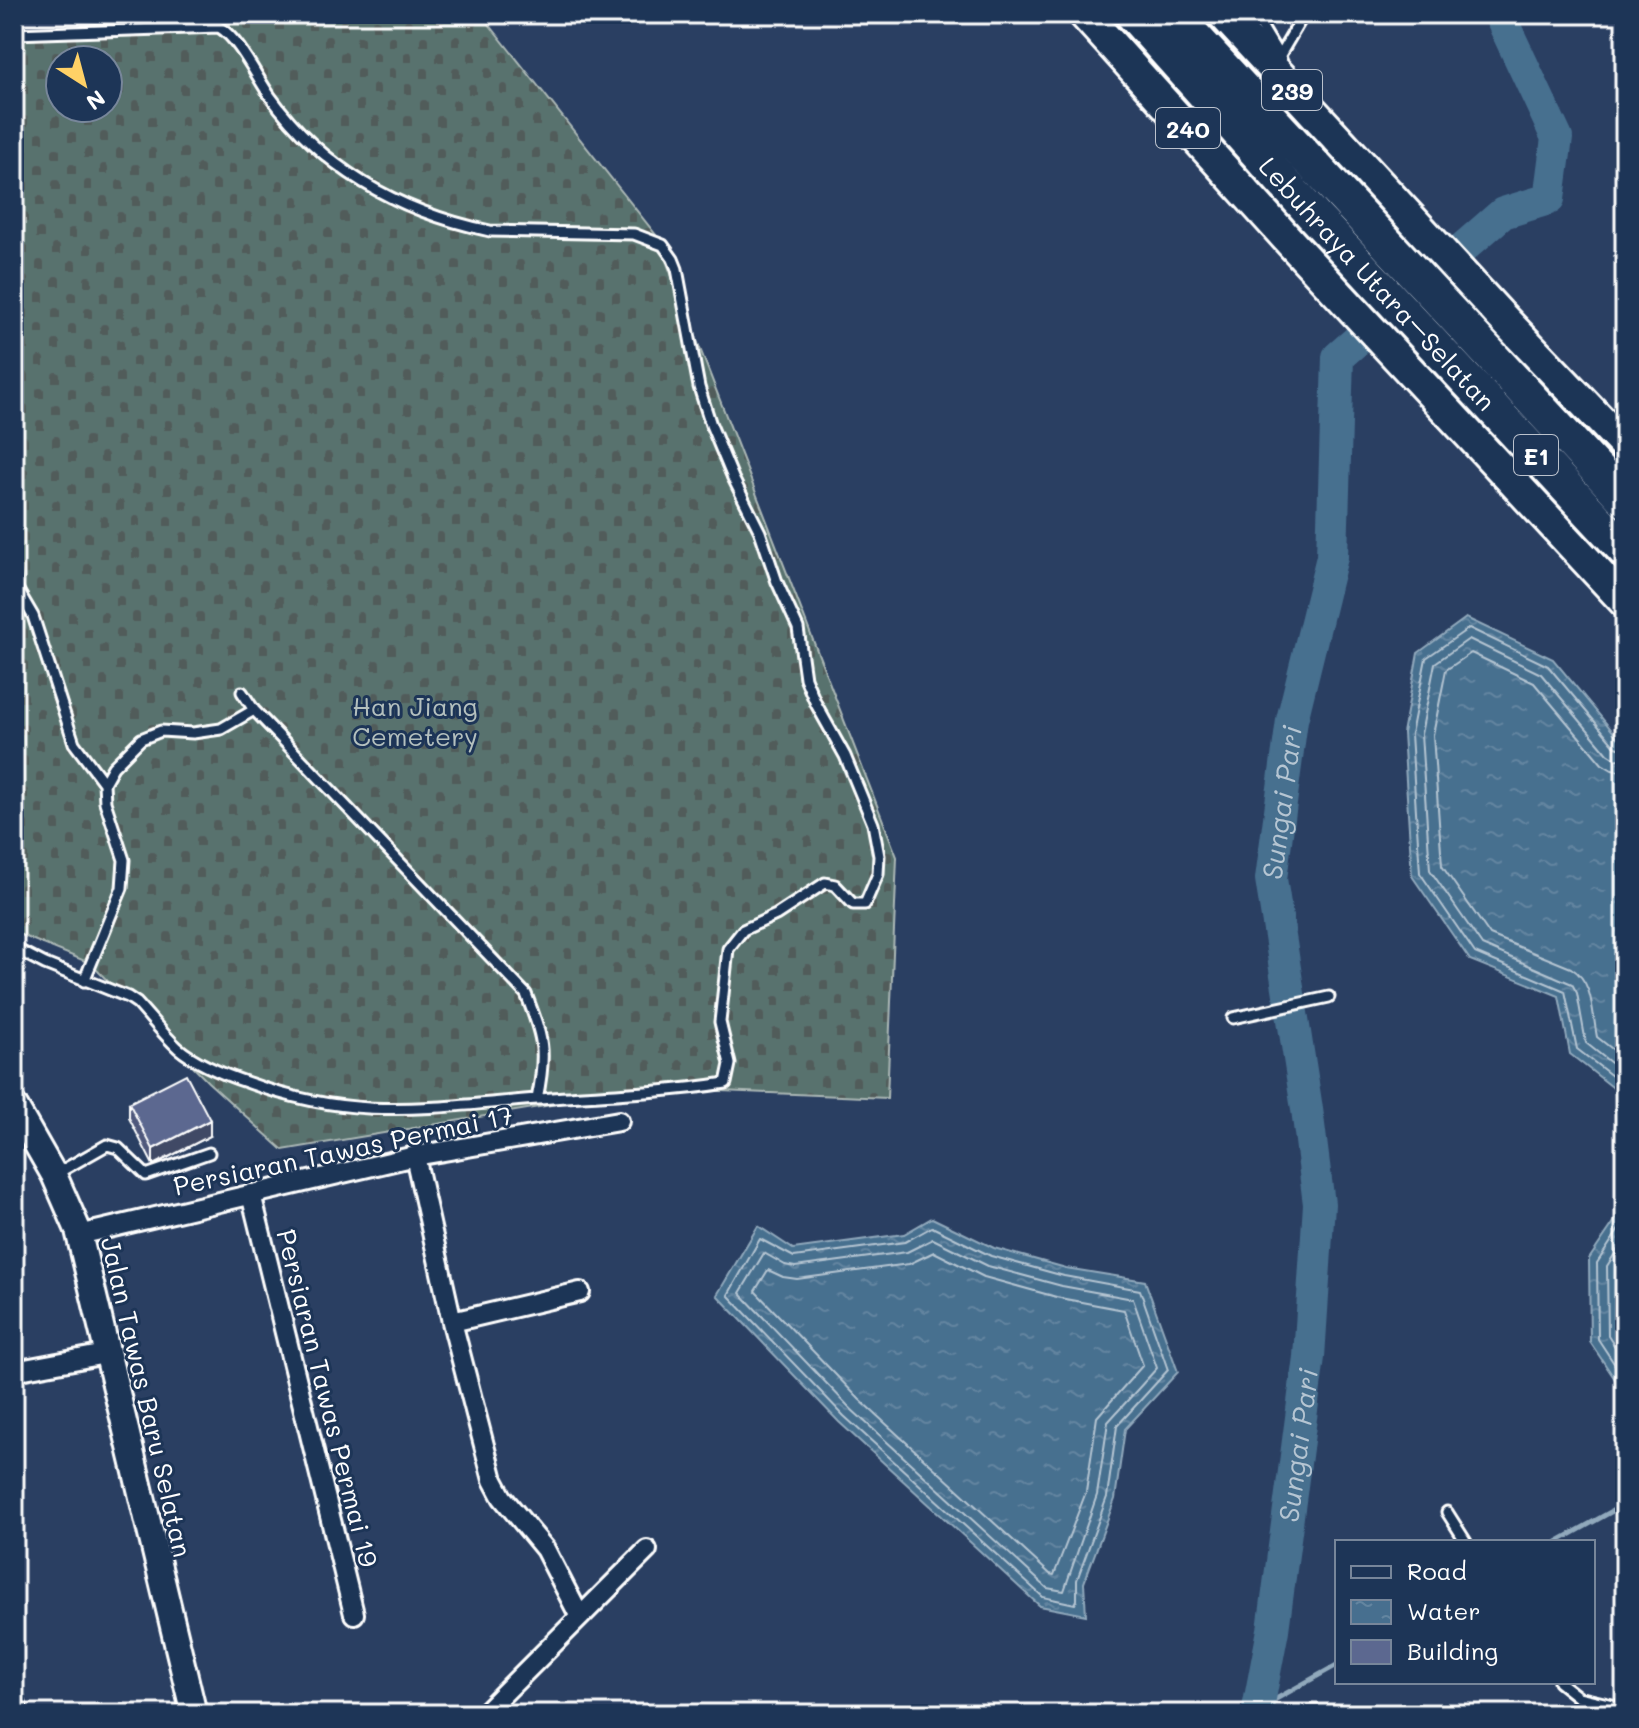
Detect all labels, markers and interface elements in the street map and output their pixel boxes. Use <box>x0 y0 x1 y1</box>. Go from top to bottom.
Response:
north arrow <box>44 44 124 124</box>
road number: 239 <box>1262 70 1322 110</box>
text: N <box>81 84 111 117</box>
road number: 240 <box>1156 108 1220 148</box>
street label: Lebuhraya Utara–Selatan <box>1252 149 1503 418</box>
road number: E1 <box>1514 435 1558 475</box>
park label: Han Jiang Cemetery <box>352 689 478 753</box>
water label: Sungai Pari <box>1253 723 1309 882</box>
street label: Persiaran Tawas Permai 17 <box>170 1097 516 1203</box>
street label: Persiaran Tawas Permai 19 <box>270 1226 386 1570</box>
street label: Jalan Tawas Baru Selatan <box>94 1234 200 1560</box>
water label: Sungai Pari <box>1269 1365 1325 1524</box>
legend <box>1335 1540 1595 1684</box>
text: Road <box>1407 1555 1467 1586</box>
text: Water <box>1407 1595 1481 1626</box>
text: Building <box>1407 1635 1498 1666</box>

